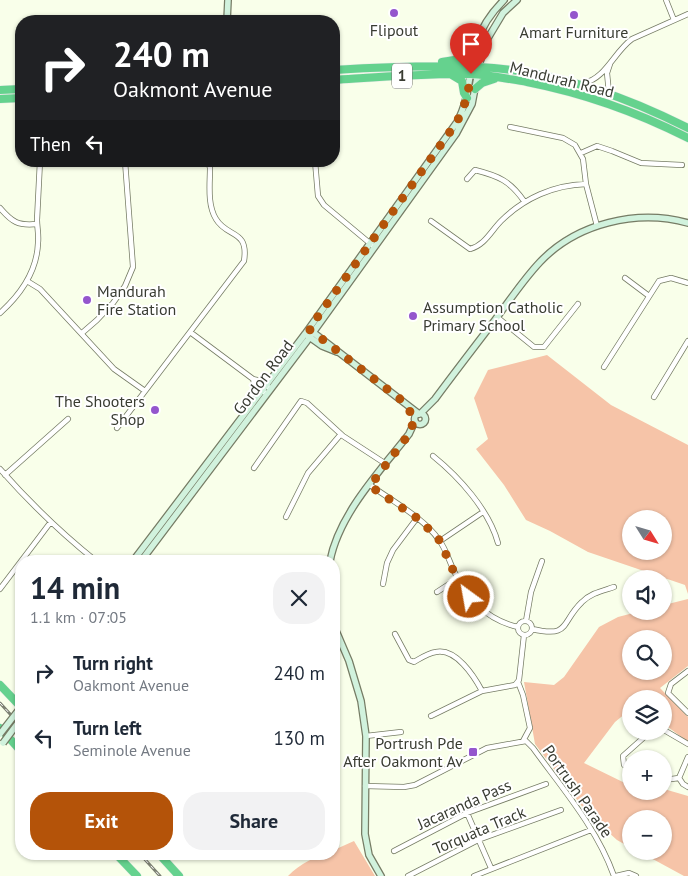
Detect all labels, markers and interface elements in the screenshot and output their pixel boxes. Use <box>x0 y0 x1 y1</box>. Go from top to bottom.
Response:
marker: Flipout <box>388 7 400 19</box>
marker: Amart Furniture <box>568 9 580 21</box>
place label: Flipout <box>370 20 419 40</box>
place label: Amart Furniture <box>520 22 628 42</box>
pin <box>450 23 492 74</box>
icon: arrive <box>457 30 485 58</box>
text: 240 m <box>113 31 210 77</box>
icon: right <box>30 35 95 100</box>
street label: Mandurah Road <box>508 56 616 102</box>
road number: 1 <box>392 64 412 88</box>
text: Oakmont Avenue <box>113 75 273 103</box>
icon: left <box>81 130 109 158</box>
text: Then <box>30 132 71 156</box>
place label: Mandurah Fire Station <box>97 281 176 319</box>
marker: Mandurah Fire Station <box>81 294 93 306</box>
place label: Assumption Catholic Primary School <box>423 297 563 335</box>
marker: Assumption Catholic Primary School <box>407 310 419 322</box>
street label: Gordon Road <box>229 336 297 418</box>
place label: The Shooters Shop <box>55 391 145 429</box>
marker: The Shooters Shop <box>149 404 161 416</box>
north arrow <box>622 510 672 560</box>
map controls <box>622 510 672 860</box>
text: 14 min <box>30 568 120 607</box>
position arrow <box>442 570 494 622</box>
button: sound <box>622 570 672 620</box>
button: close <box>273 572 325 624</box>
text: 1.1 km · 07:05 <box>30 607 127 627</box>
button: search <box>622 630 672 680</box>
text: Turn right <box>73 651 153 675</box>
icon: right <box>30 659 58 687</box>
text: 240 m <box>273 661 325 685</box>
text: Oakmont Avenue <box>73 675 189 695</box>
button: layers <box>622 690 672 740</box>
text: Turn left <box>73 716 142 740</box>
icon: left <box>30 724 58 752</box>
text: 130 m <box>273 726 325 750</box>
place label: Portrush Pde After Oakmont Av <box>343 733 463 771</box>
text: Seminole Avenue <box>73 740 191 760</box>
street label: Portrush Parade <box>539 741 617 841</box>
marker: Portrush Pde After Oakmont Av <box>467 746 479 758</box>
button: + <box>622 750 672 800</box>
street label: Jacaranda Pass <box>413 774 514 834</box>
button: Exit <box>30 792 173 850</box>
button: Share <box>183 792 325 850</box>
street label: Torquata Track <box>430 801 529 858</box>
button: − <box>622 810 672 860</box>

